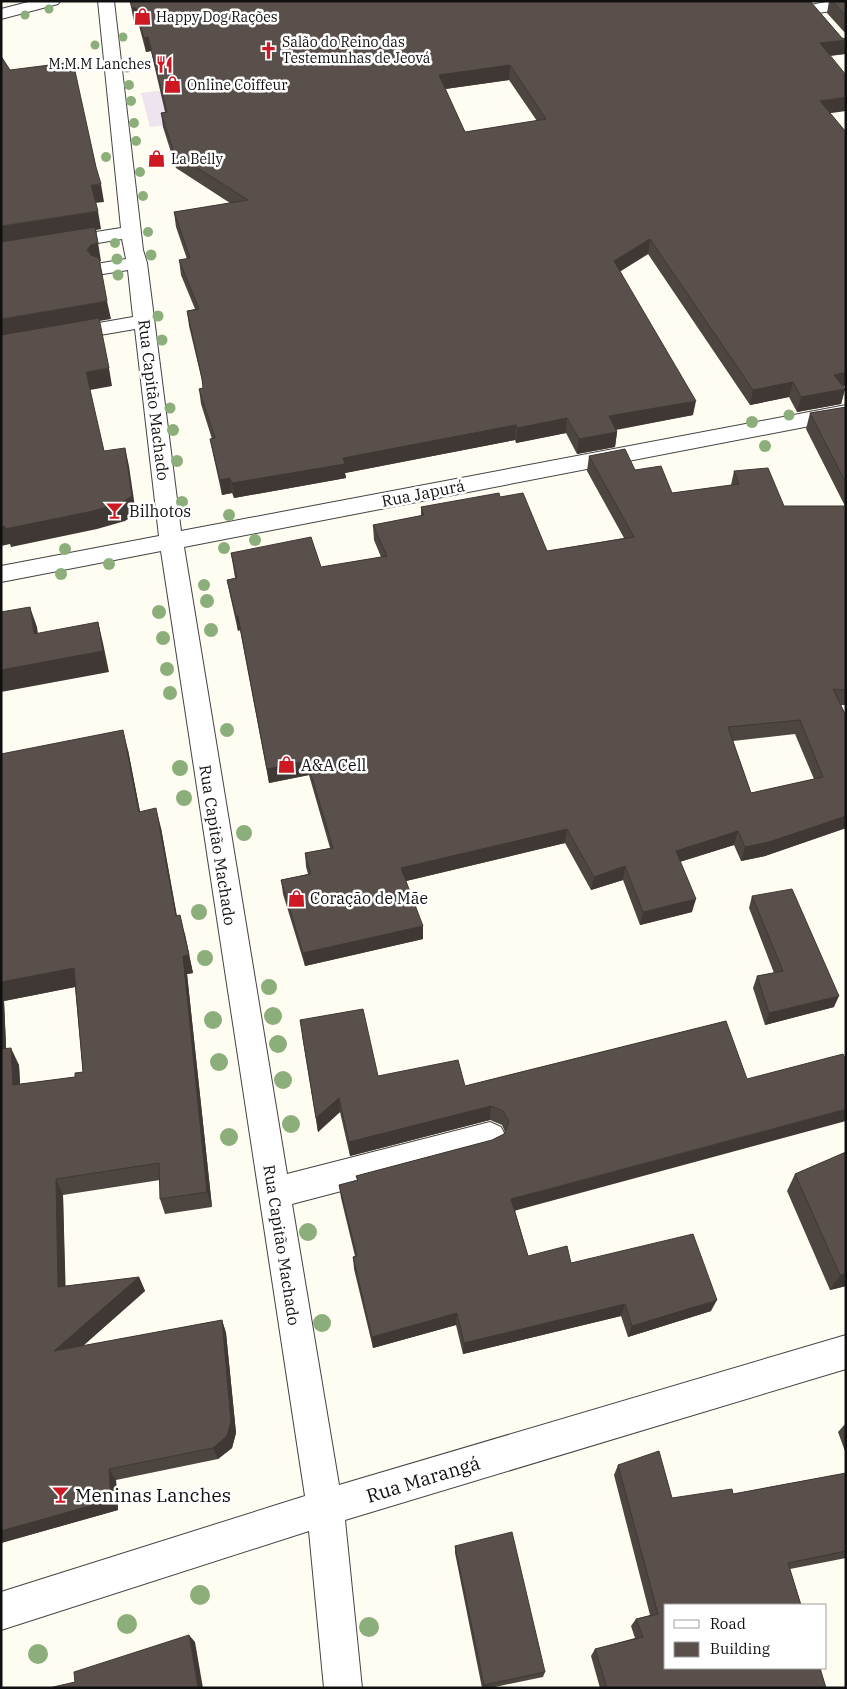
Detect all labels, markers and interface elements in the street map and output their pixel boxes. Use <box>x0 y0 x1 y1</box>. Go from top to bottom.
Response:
shop icon: Happy Dog Rações <box>132 7 152 27</box>
place label: Happy Dog Rações <box>156 8 278 26</box>
place label: Salão do Reino das Testemunhas de Jeová <box>282 33 431 67</box>
church icon: Salão do Reino das Testemunhas de Jeová <box>258 40 278 60</box>
restaurant icon: M.M.M Lanches <box>155 54 175 74</box>
place label: M.M.M Lanches <box>48 55 151 73</box>
shop icon: Online Coiffeur <box>163 75 183 95</box>
place label: Online Coiffeur <box>187 76 288 94</box>
shop icon: La Belly <box>147 149 167 169</box>
place label: La Belly <box>171 150 223 168</box>
street label: Rua Capitão Machado <box>134 318 174 482</box>
street label: Rua Japurá <box>380 475 467 511</box>
bar icon: Bilhotos <box>105 501 125 521</box>
place label: Bilhotos <box>129 501 191 521</box>
shop icon: A&A Cell <box>277 755 297 775</box>
place label: A&A Cell <box>301 755 366 775</box>
street label: Rua Capitão Machado <box>195 763 241 927</box>
shop icon: Coração de Mãe <box>286 888 306 908</box>
place label: Coração de Mãe <box>310 888 428 908</box>
street label: Rua Capitão Machado <box>259 1163 305 1327</box>
street label: Rua Marangá <box>363 1450 483 1508</box>
place label: Meninas Lanches <box>75 1483 231 1507</box>
bar icon: Meninas Lanches <box>51 1485 71 1505</box>
legend <box>664 1604 827 1669</box>
text: Road <box>710 1614 746 1633</box>
text: Building <box>710 1639 770 1658</box>

